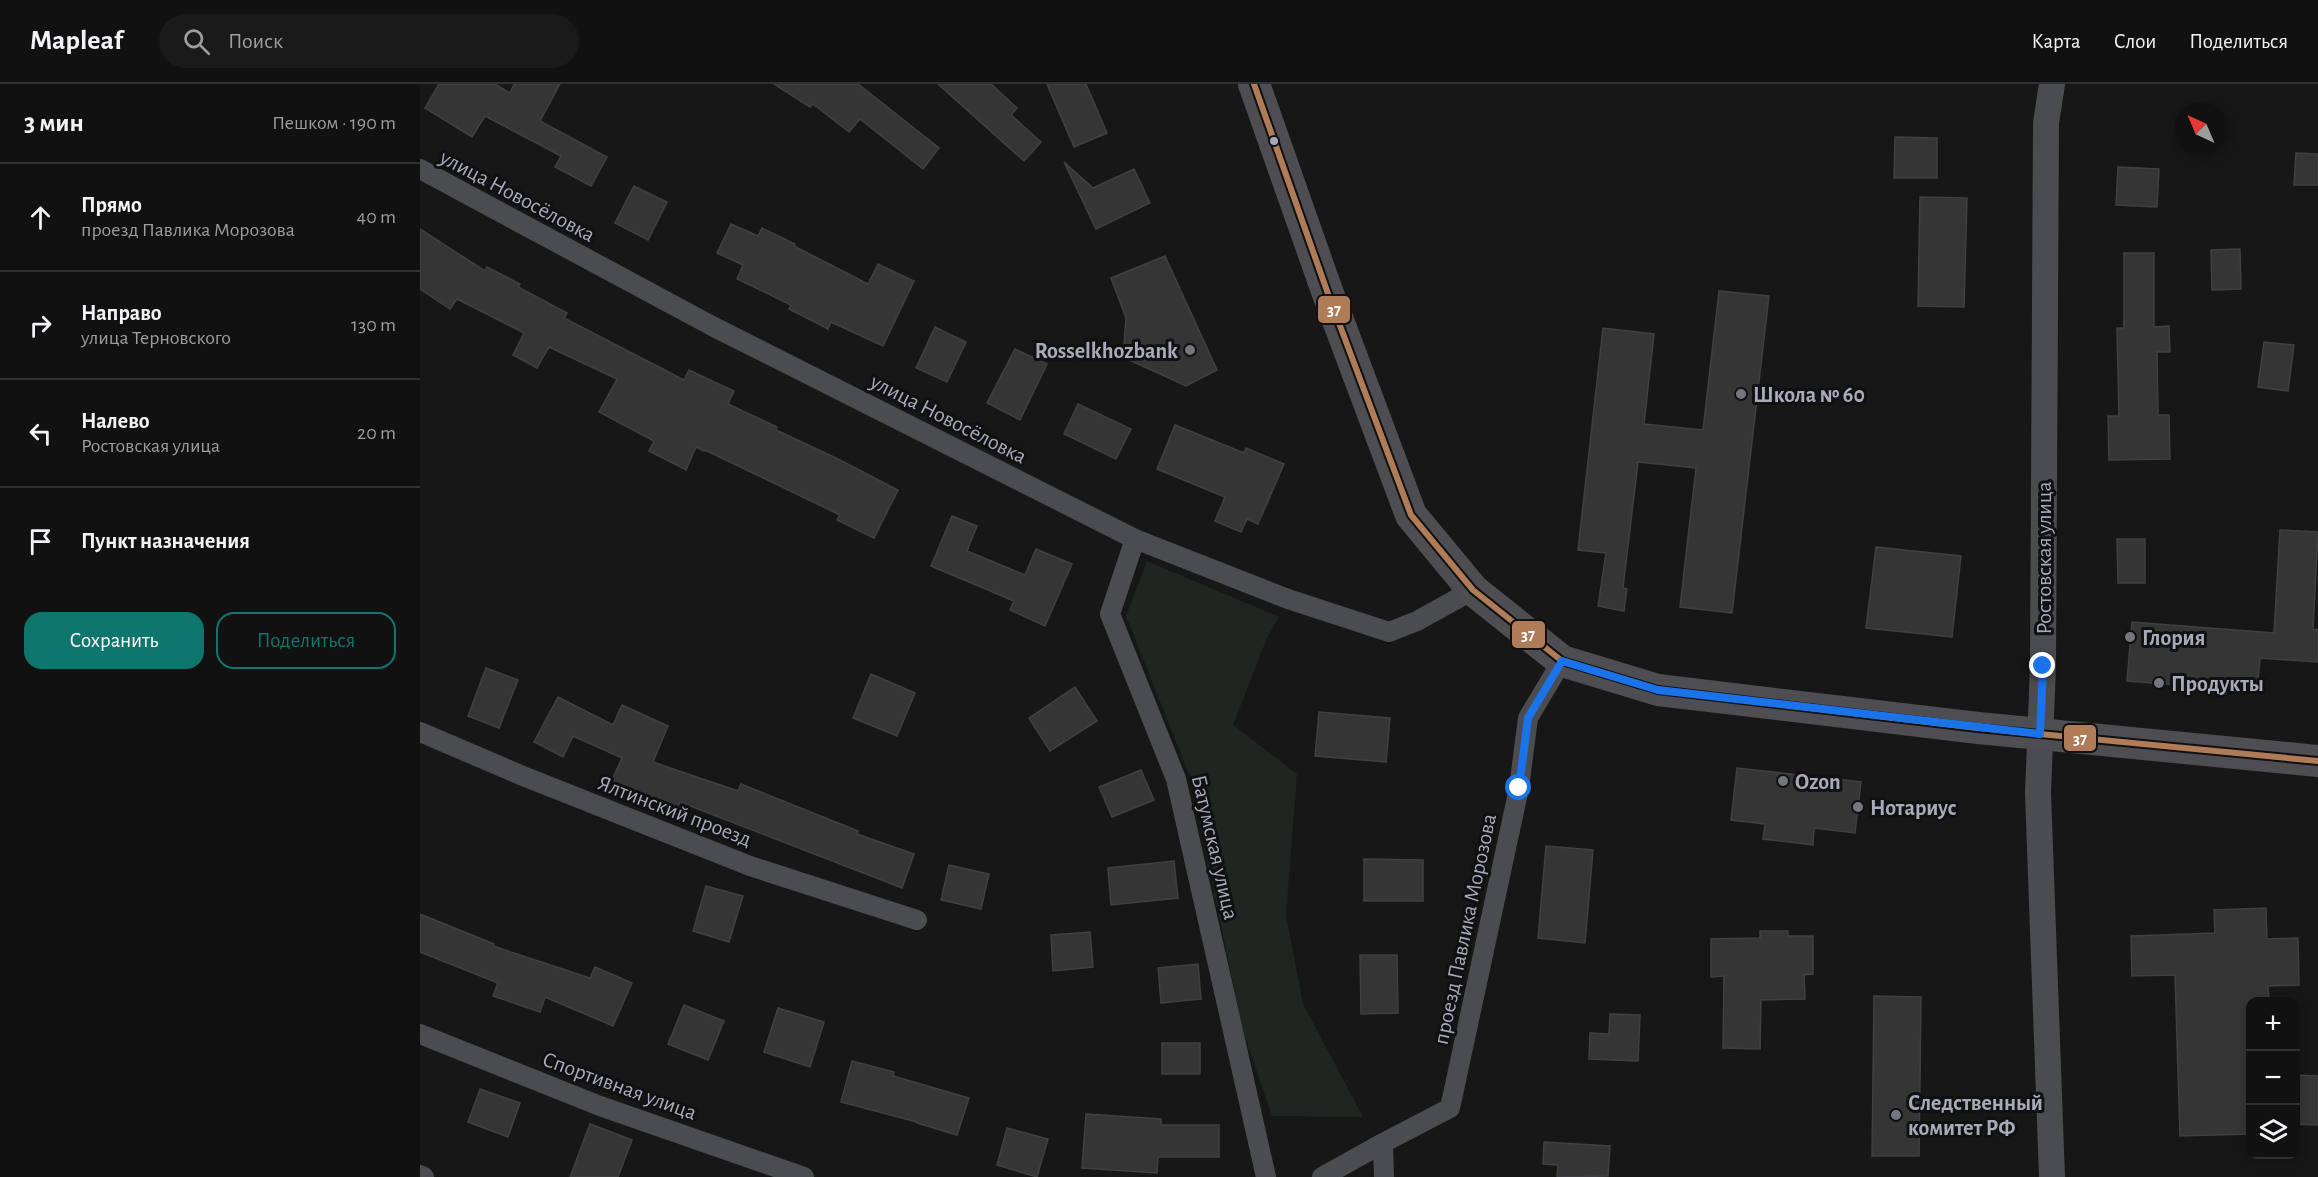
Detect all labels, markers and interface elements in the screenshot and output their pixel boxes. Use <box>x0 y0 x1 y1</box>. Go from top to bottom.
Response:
search box <box>159 14 579 68</box>
icon: search <box>180 25 213 58</box>
text: Mapleaf <box>30 27 123 55</box>
text: Поиск <box>228 30 283 52</box>
text: Карта <box>2031 31 2081 52</box>
text: Слои <box>2114 31 2156 52</box>
text: Поделиться <box>2189 31 2288 52</box>
north arrow <box>2174 102 2228 156</box>
text: 3 мин <box>24 110 84 136</box>
text: Пешком · 190 m <box>272 113 396 133</box>
unlabelled marker <box>1268 135 1280 147</box>
street label: улица Новосёловка <box>436 145 599 246</box>
text: Прямо <box>81 194 142 216</box>
icon: ahead <box>24 201 57 234</box>
text: 40 m <box>357 207 396 227</box>
text: проезд Павлика Морозова <box>81 220 295 240</box>
line badge: 37 <box>1317 295 1351 324</box>
text: Направо <box>81 302 162 324</box>
text: 37 <box>1327 302 1341 318</box>
icon: right <box>24 309 57 342</box>
text: 130 m <box>351 315 396 335</box>
text: улица Терновского <box>81 328 231 348</box>
place label: Rosselkhozbank <box>1035 340 1178 362</box>
marker: Rosselkhozbank <box>1183 343 1197 357</box>
street label: улица Новосёловка <box>866 370 1030 468</box>
place label: Школа № 60 <box>1753 384 1865 406</box>
marker: Школа № 60 <box>1734 387 1748 401</box>
text: Налево <box>81 410 150 432</box>
icon: left <box>24 417 57 450</box>
text: 20 m <box>357 423 396 443</box>
text: Ростовская улица <box>81 436 220 456</box>
street label: Ростовская улица <box>2033 481 2055 635</box>
icon: arrive <box>24 525 57 558</box>
text: Пункт назначения <box>81 530 250 552</box>
button: Сохранить <box>24 612 204 669</box>
button: Поделиться <box>216 612 396 669</box>
line badge: 37 <box>1511 620 1546 649</box>
text: 37 <box>1521 627 1535 643</box>
place label: Глория <box>2142 627 2205 649</box>
marker: Глория <box>2123 630 2137 644</box>
route end <box>2029 652 2055 678</box>
place label: Продукты <box>2171 673 2264 696</box>
marker: Продукты <box>2152 676 2166 690</box>
line badge: 37 <box>2063 724 2097 752</box>
text: 37 <box>2073 731 2087 747</box>
street label: Ялтинский проезд <box>595 771 755 850</box>
place label: Ozon <box>1795 771 1841 793</box>
street label: Батумская улица <box>1188 773 1242 922</box>
route start <box>1505 774 1531 800</box>
marker: Ozon <box>1776 774 1790 788</box>
place label: Нотариус <box>1870 797 1957 820</box>
marker: Нотариус <box>1851 800 1865 814</box>
street label: проезд Павлика Морозова <box>1430 812 1500 1047</box>
map controls <box>2246 997 2300 1159</box>
button: + <box>2246 997 2300 1051</box>
street label: Спортивная улица <box>540 1048 700 1124</box>
button: − <box>2246 1051 2300 1105</box>
place label: Следственный комитет РФ <box>1908 1092 2043 1139</box>
button: layers <box>2246 1105 2300 1159</box>
marker: Следственный комитет РФ <box>1889 1108 1903 1122</box>

